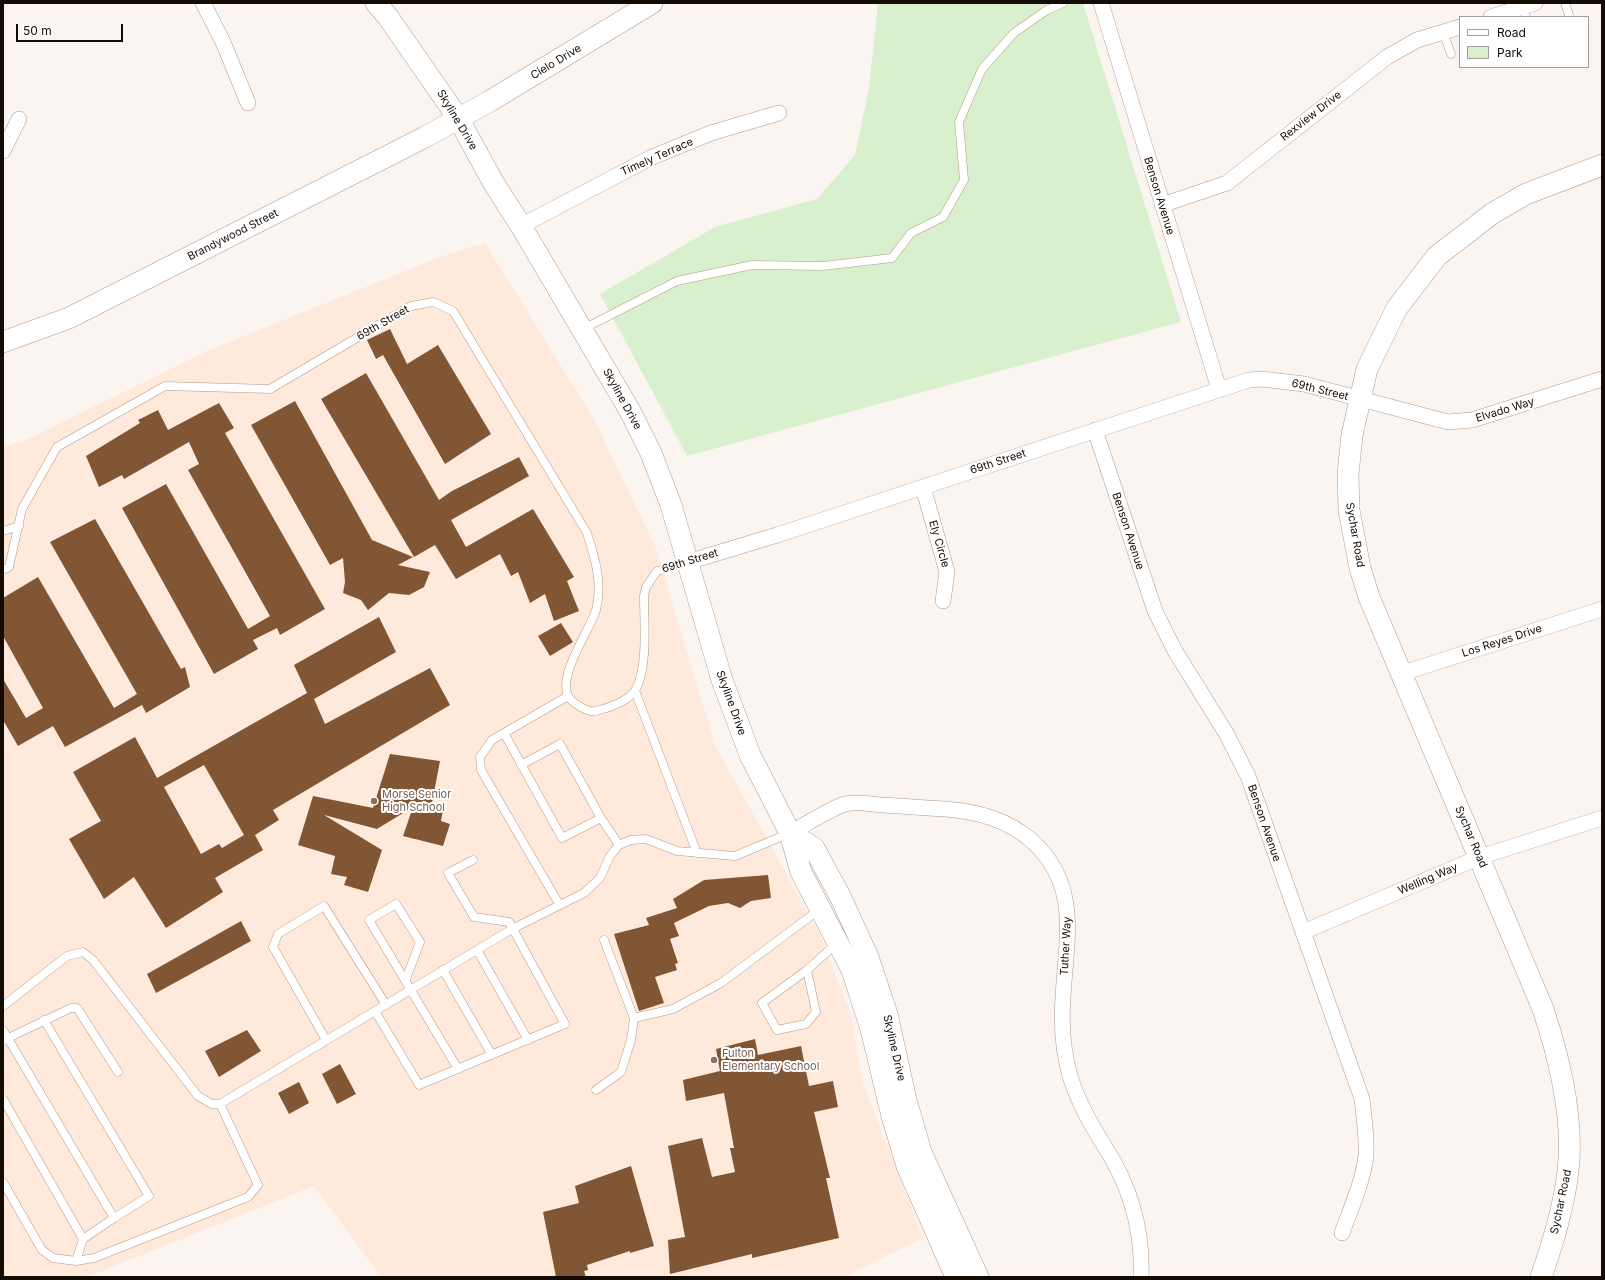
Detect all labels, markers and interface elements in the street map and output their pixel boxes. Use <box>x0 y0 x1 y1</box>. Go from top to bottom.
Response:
scale bar <box>18 16 125 42</box>
legend <box>1459 16 1589 68</box>
text: 50 m <box>23 23 52 38</box>
text: Road <box>1497 25 1526 40</box>
street label: Cielo Drive <box>528 42 584 82</box>
text: Park <box>1497 45 1523 60</box>
street label: Skyline Drive <box>434 87 480 153</box>
street label: Rexview Drive <box>1278 88 1344 144</box>
street label: Timely Terrace <box>619 135 695 179</box>
street label: Benson Avenue <box>1141 155 1177 237</box>
street label: Brandywood Street <box>186 206 280 264</box>
street label: 69th Street <box>355 303 411 343</box>
street label: Skyline Drive <box>600 366 644 432</box>
street label: 69th Street <box>1290 377 1350 403</box>
street label: Elvado Way <box>1474 395 1536 425</box>
street label: 69th Street <box>968 447 1028 477</box>
street label: Benson Avenue <box>1109 491 1147 571</box>
street label: Sychar Road <box>1343 501 1367 569</box>
street label: Ely Circle <box>926 519 952 569</box>
street label: 69th Street <box>660 546 720 576</box>
street label: Los Reyes Drive <box>1460 622 1544 660</box>
street label: Skyline Drive <box>713 669 749 737</box>
street label: Benson Avenue <box>1245 783 1283 863</box>
place label: Morse Senior High School <box>382 788 451 814</box>
marker: Morse Senior High School <box>369 796 379 806</box>
street label: Sychar Road <box>1452 804 1490 870</box>
street label: Welling Way <box>1396 861 1460 897</box>
street label: Tuther Way <box>1058 916 1074 976</box>
street label: Skyline Drive <box>880 1013 908 1083</box>
place label: Fulton Elementary School <box>722 1047 819 1073</box>
marker: Fulton Elementary School <box>709 1055 719 1065</box>
street label: Sychar Road <box>1548 1168 1574 1236</box>

